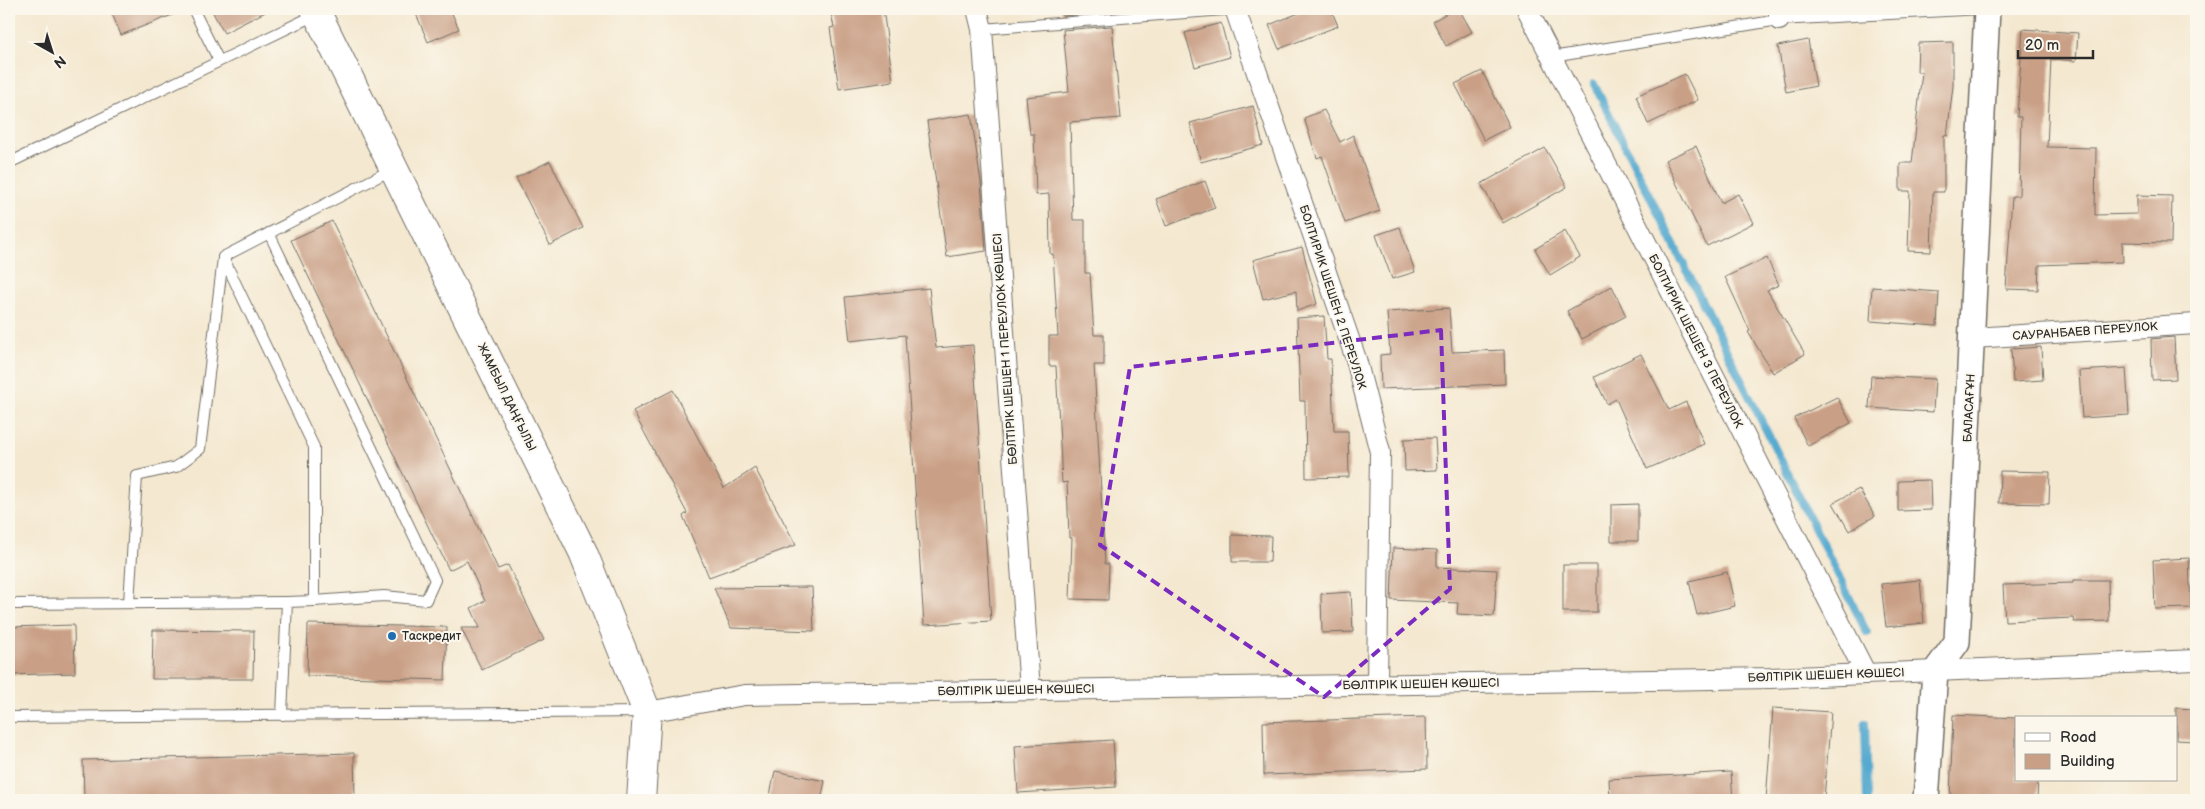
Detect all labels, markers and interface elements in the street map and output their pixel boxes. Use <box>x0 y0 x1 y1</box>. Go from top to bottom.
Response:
north arrow <box>28 28 78 78</box>
scale bar <box>2018 28 2092 60</box>
text: 20 m <box>2025 36 2059 55</box>
text: N <box>50 52 69 72</box>
street label: БОЛТИРИК ШЕШЕН 2 ПЕРЕУЛОК <box>1296 203 1370 391</box>
street label: БӨЛТІРІК ШЕШЕН 1 ПЕРЕУЛОК КӨШЕСІ <box>990 233 1021 465</box>
street label: БОЛТИРИК ШЕШЕН 3 ПЕРЕУЛОК <box>1645 252 1746 431</box>
street label: САУРАНБАЕВ ПЕРЕУЛОК <box>2012 319 2158 344</box>
street label: ЖАМБЫЛ ДАҢҒЫЛЫ <box>474 341 539 454</box>
street label: БАЛАСАҒҰН <box>1960 373 1979 443</box>
place label: Таскредит <box>402 629 462 644</box>
marker: Таскредит <box>386 630 398 642</box>
street label: БӨЛТІРІК ШЕШЕН КӨШЕСІ <box>1747 665 1905 686</box>
street label: БӨЛТІРІК ШЕШЕН КӨШЕСІ <box>1342 676 1500 693</box>
street label: БӨЛТІРІК ШЕШЕН КӨШЕСІ <box>937 682 1095 699</box>
legend <box>2015 716 2178 782</box>
text: Road <box>2060 728 2096 747</box>
text: Building <box>2060 752 2115 771</box>

